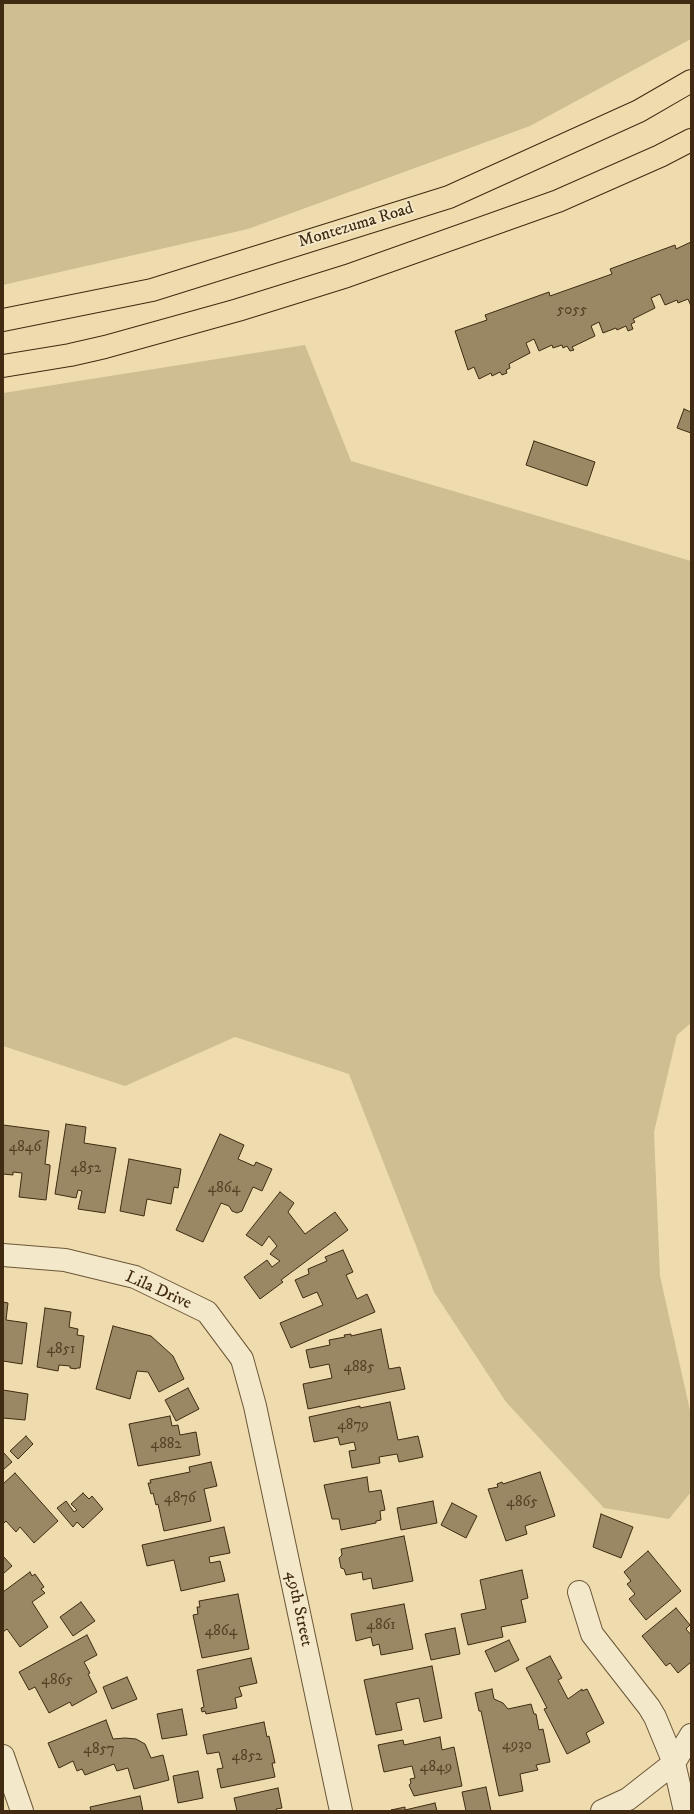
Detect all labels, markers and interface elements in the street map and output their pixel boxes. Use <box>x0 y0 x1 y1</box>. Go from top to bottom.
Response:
street label: Montezuma Road <box>296 199 416 253</box>
house number: 5055 <box>557 302 587 320</box>
house number: 4846 <box>9 1139 41 1157</box>
house number: 4852 <box>71 1160 101 1178</box>
house number: 4864 <box>208 1180 240 1198</box>
street label: Lila Drive <box>122 1267 194 1315</box>
house number: 4851 <box>46 1341 76 1359</box>
house number: 4885 <box>343 1359 375 1377</box>
house number: 4879 <box>337 1417 369 1435</box>
house number: 4882 <box>150 1436 182 1454</box>
house number: 4876 <box>164 1490 196 1508</box>
house number: 4865 <box>506 1494 538 1512</box>
street label: 49th Street <box>280 1569 316 1649</box>
house number: 4861 <box>366 1617 396 1635</box>
house number: 4864 <box>205 1623 237 1641</box>
house number: 4865 <box>41 1672 73 1690</box>
house number: 4930 <box>502 1737 532 1755</box>
house number: 4857 <box>83 1741 115 1759</box>
house number: 4852 <box>232 1748 262 1766</box>
house number: 4849 <box>420 1759 452 1777</box>

